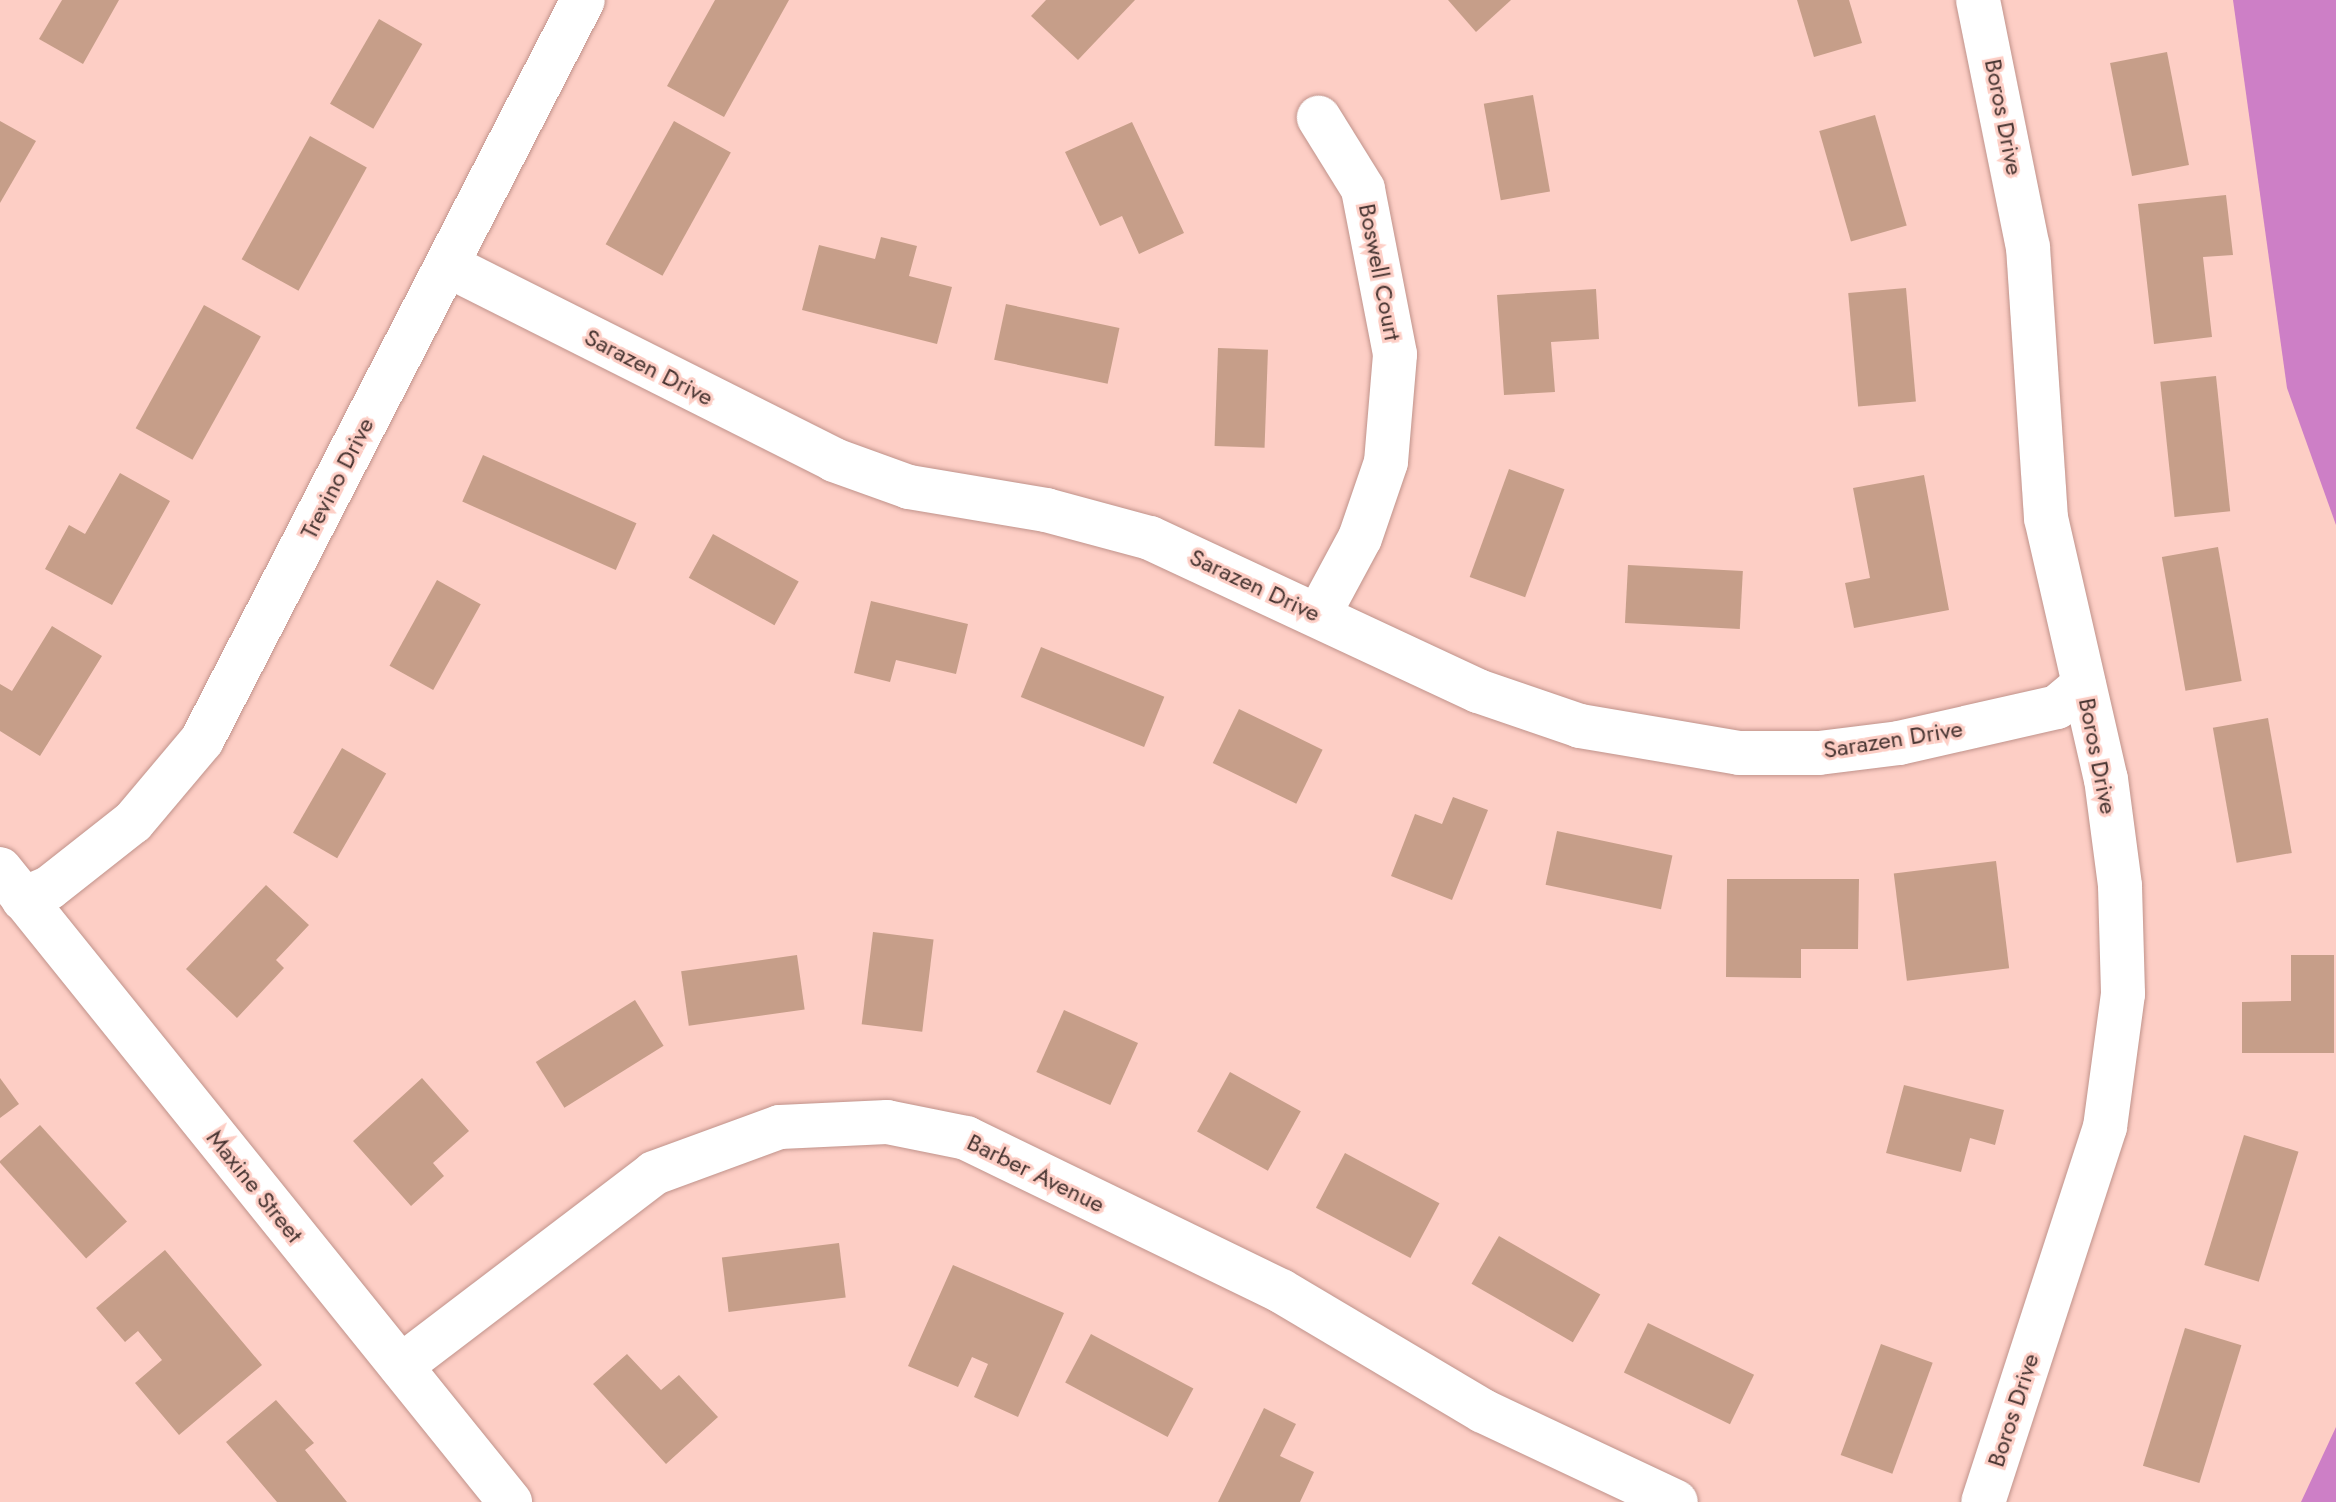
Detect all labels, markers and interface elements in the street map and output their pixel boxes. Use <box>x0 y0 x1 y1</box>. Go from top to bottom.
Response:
street label: Boros Drive <box>1979 56 2029 178</box>
street label: Boswell Court <box>1353 201 1407 343</box>
street label: Sarazen Drive <box>580 322 718 412</box>
street label: Trevino Drive <box>294 413 380 543</box>
street label: Sarazen Drive <box>1185 542 1325 628</box>
street label: Boros Drive <box>2073 695 2123 817</box>
street label: Sarazen Drive <box>1821 714 1965 764</box>
street label: Maxine Street <box>201 1124 309 1248</box>
street label: Barber Avenue <box>963 1127 1109 1219</box>
street label: Boros Drive <box>1981 1350 2045 1470</box>

